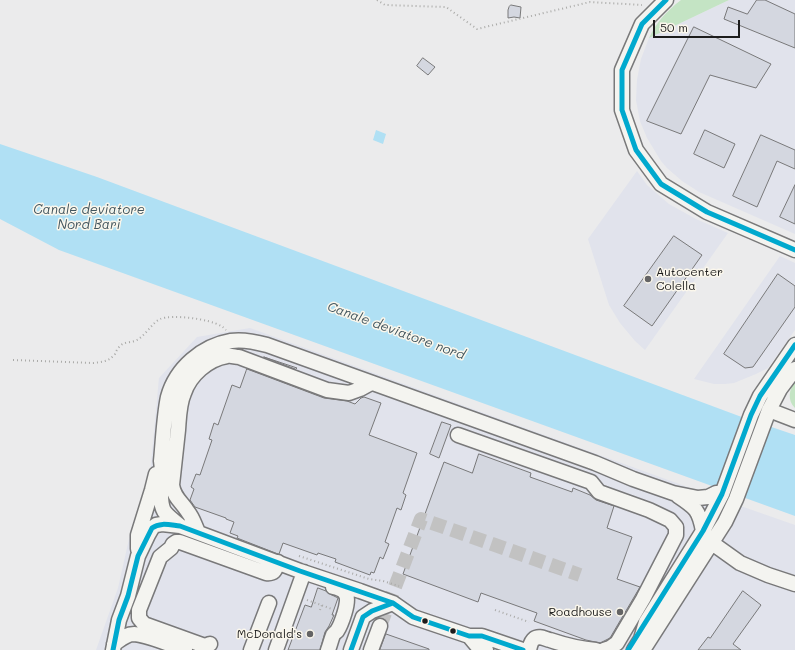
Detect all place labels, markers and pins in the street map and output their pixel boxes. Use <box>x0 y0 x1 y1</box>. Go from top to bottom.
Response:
place label: Autocenter Colella <box>656 265 723 293</box>
marker: Autocenter Colella <box>643 274 653 284</box>
place label: Roadhouse <box>548 605 612 619</box>
marker: Roadhouse <box>615 607 625 617</box>
unlabelled marker <box>420 616 430 626</box>
unlabelled marker <box>448 626 458 636</box>
place label: McDonald's <box>237 627 302 641</box>
marker: McDonald's <box>305 629 315 639</box>

